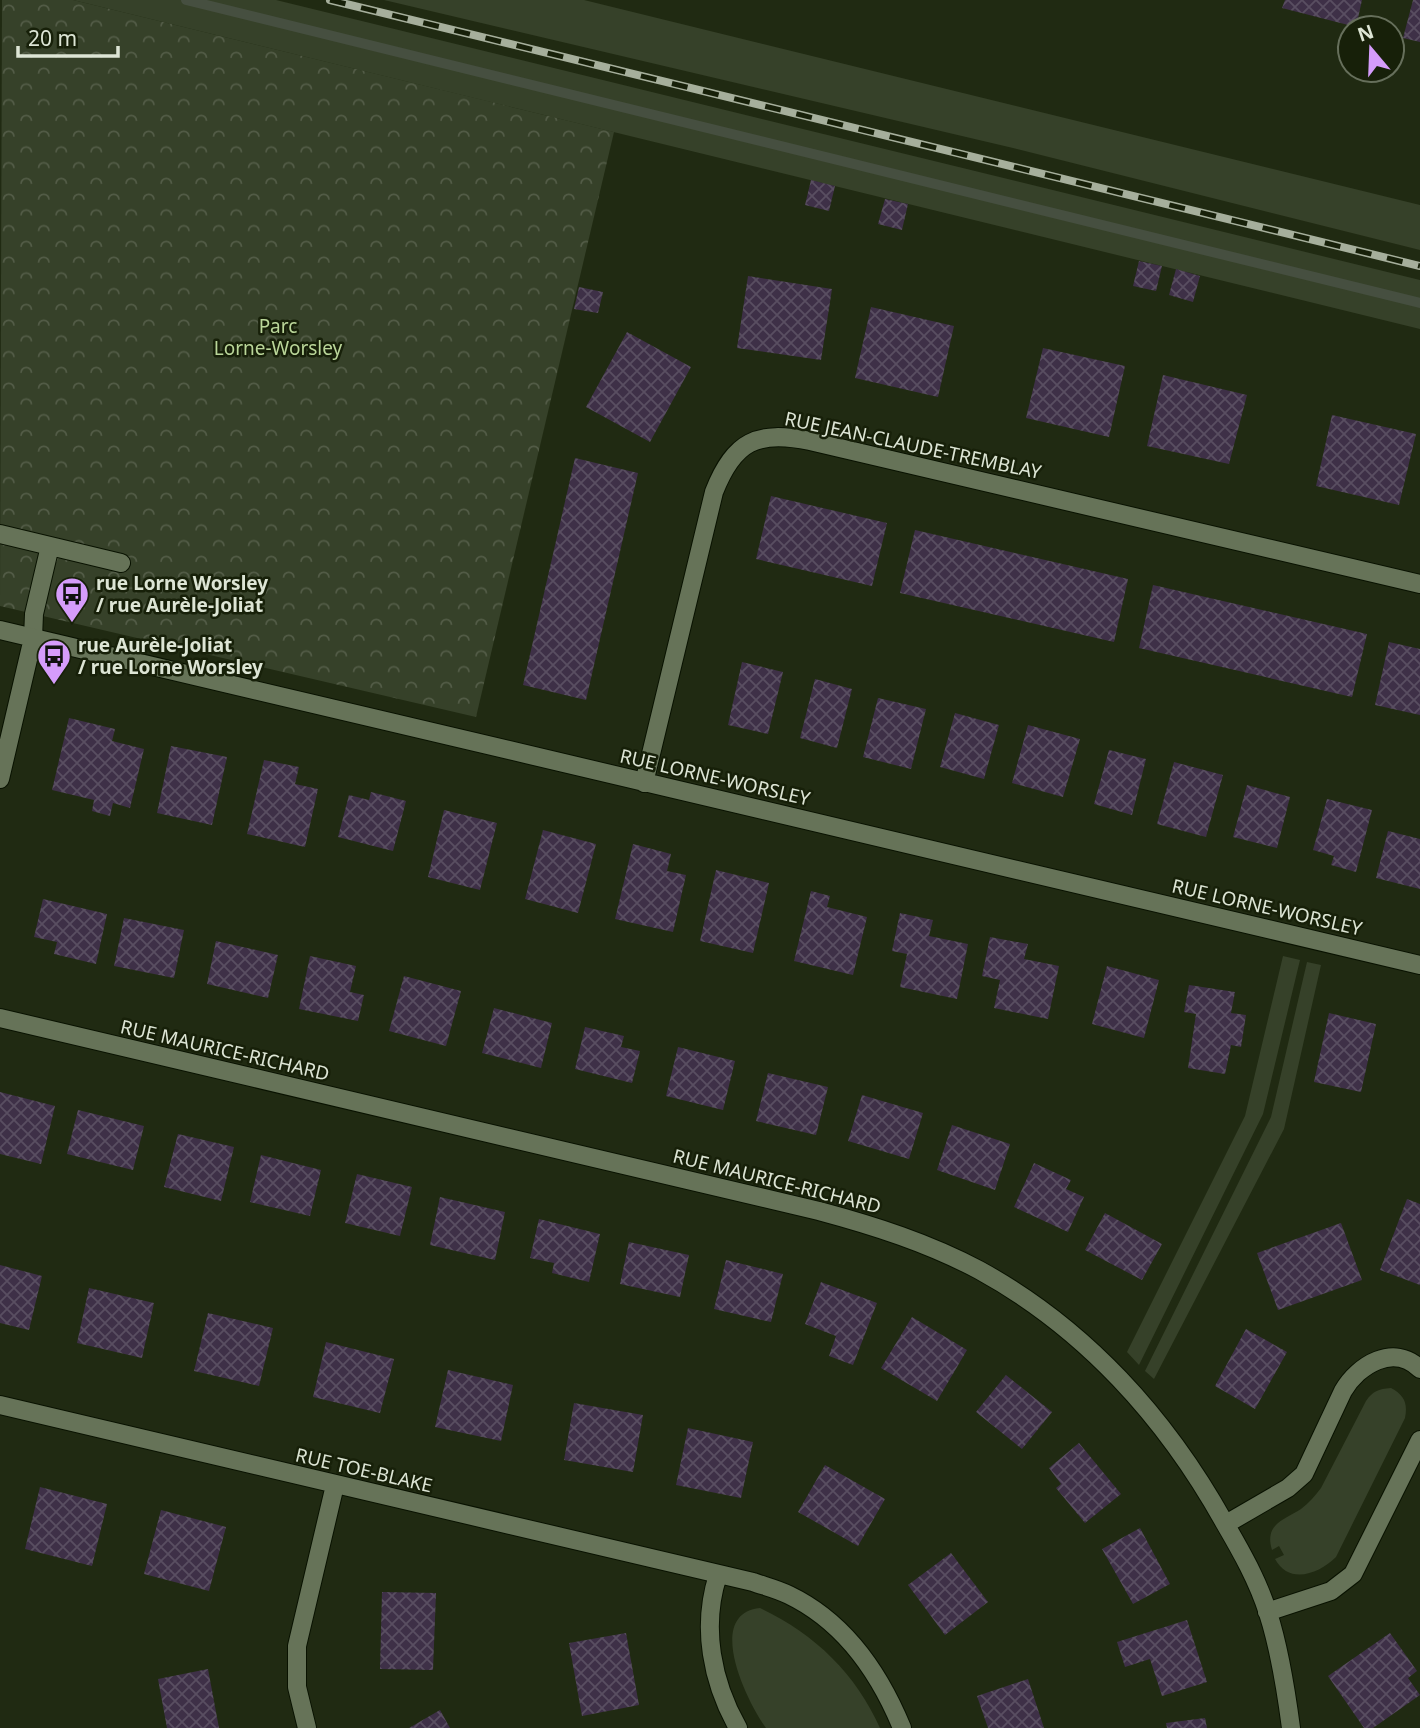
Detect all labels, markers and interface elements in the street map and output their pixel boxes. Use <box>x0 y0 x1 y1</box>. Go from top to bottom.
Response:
scale bar <box>18 14 117 58</box>
north arrow <box>1336 14 1406 84</box>
text: N <box>1354 18 1377 48</box>
text: 20 m <box>28 24 77 52</box>
park label: Parc Lorne-Worsley <box>214 313 343 361</box>
street label: RUE JEAN-CLAUDE-TREMBLAY <box>782 405 1044 485</box>
place label: rue Lorne Worsley / rue Aurèle-Joliat <box>96 570 268 618</box>
bus stop icon: rue Lorne Worsley / rue Aurèle-Joliat <box>53 575 91 624</box>
place label: rue Aurèle-Joliat / rue Lorne Worsley <box>78 632 263 680</box>
bus stop icon: rue Aurèle-Joliat / rue Lorne Worsley <box>35 637 73 686</box>
street label: RUE LORNE-WORSLEY <box>617 742 813 812</box>
street label: RUE LORNE-WORSLEY <box>1169 872 1365 942</box>
street label: RUE MAURICE-RICHARD <box>118 1013 332 1087</box>
street label: RUE MAURICE-RICHARD <box>670 1143 884 1219</box>
street label: RUE TOE-BLAKE <box>293 1442 435 1498</box>

